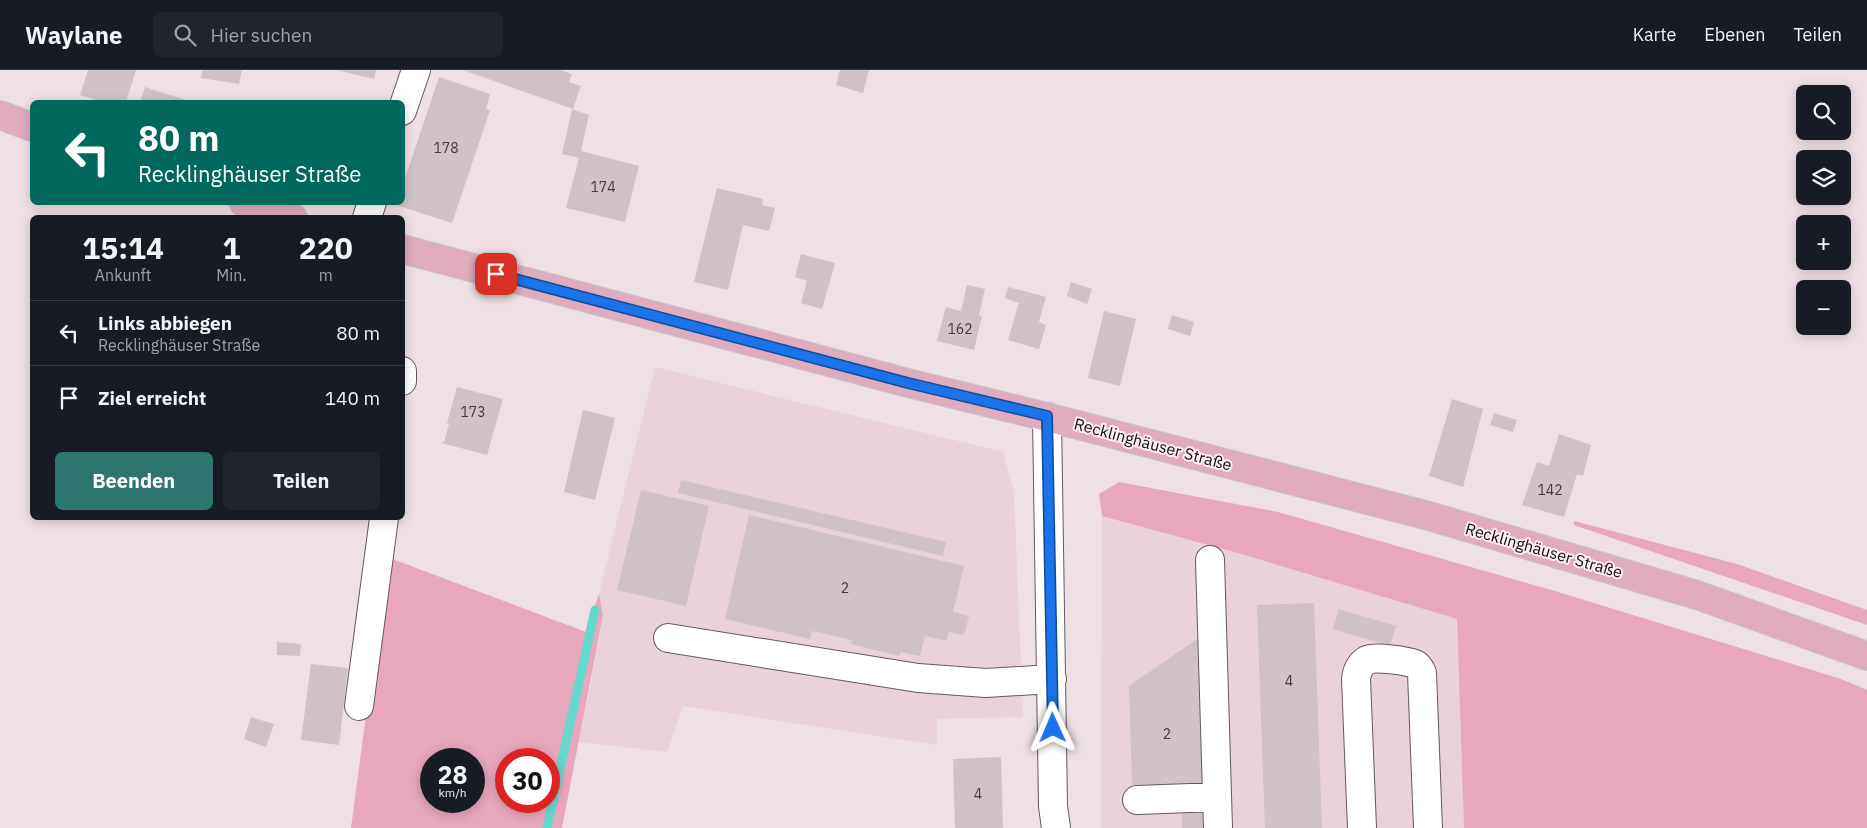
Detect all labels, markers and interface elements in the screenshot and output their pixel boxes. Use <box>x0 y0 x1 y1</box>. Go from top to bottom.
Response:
search box <box>153 12 503 57</box>
text: Waylane <box>25 19 123 51</box>
icon: search <box>171 21 199 49</box>
text: Hier suchen <box>211 23 312 47</box>
text: Karte <box>1633 23 1676 46</box>
text: Ebenen <box>1704 23 1765 46</box>
text: Teilen <box>1793 23 1842 46</box>
map controls <box>1796 85 1851 335</box>
button: search <box>1796 85 1851 140</box>
text: 80 m <box>138 115 220 161</box>
icon: left <box>55 120 120 185</box>
house number: 178 <box>433 139 459 157</box>
button: layers <box>1796 150 1851 205</box>
text: Recklinghäuser Straße <box>138 159 361 188</box>
house number: 174 <box>590 178 616 196</box>
button: + <box>1796 215 1851 270</box>
text: 15:14 <box>82 228 164 267</box>
text: 1 <box>222 228 240 267</box>
text: 220 <box>299 228 353 267</box>
pin <box>475 253 517 295</box>
icon: arrive <box>482 260 510 288</box>
text: Ankunft <box>95 265 151 285</box>
text: Min. <box>216 265 247 285</box>
text: m <box>319 265 333 285</box>
button: − <box>1796 280 1851 335</box>
text: Links abbiegen <box>98 311 232 335</box>
icon: left <box>55 319 83 347</box>
house number: 162 <box>947 320 973 338</box>
text: 80 m <box>336 321 380 345</box>
text: Recklinghäuser Straße <box>98 335 260 355</box>
icon: arrive <box>55 384 83 412</box>
text: Ziel erreicht <box>98 386 206 410</box>
text: 140 m <box>325 386 380 410</box>
house number: 173 <box>460 403 486 421</box>
street label: Recklinghäuser Straße <box>1072 413 1234 475</box>
button: Beenden <box>55 452 213 510</box>
button: Teilen <box>223 452 380 510</box>
house number: 142 <box>1537 481 1563 499</box>
street label: Recklinghäuser Straße <box>1463 518 1625 582</box>
house number: 2 <box>841 579 849 597</box>
house number: 4 <box>1285 672 1293 690</box>
position arrow <box>1026 701 1078 753</box>
house number: 2 <box>1163 725 1171 743</box>
speed limit sign: 30 <box>495 748 560 813</box>
text: 28 <box>437 758 468 791</box>
text: km/h <box>438 785 467 800</box>
house number: 4 <box>974 785 982 803</box>

